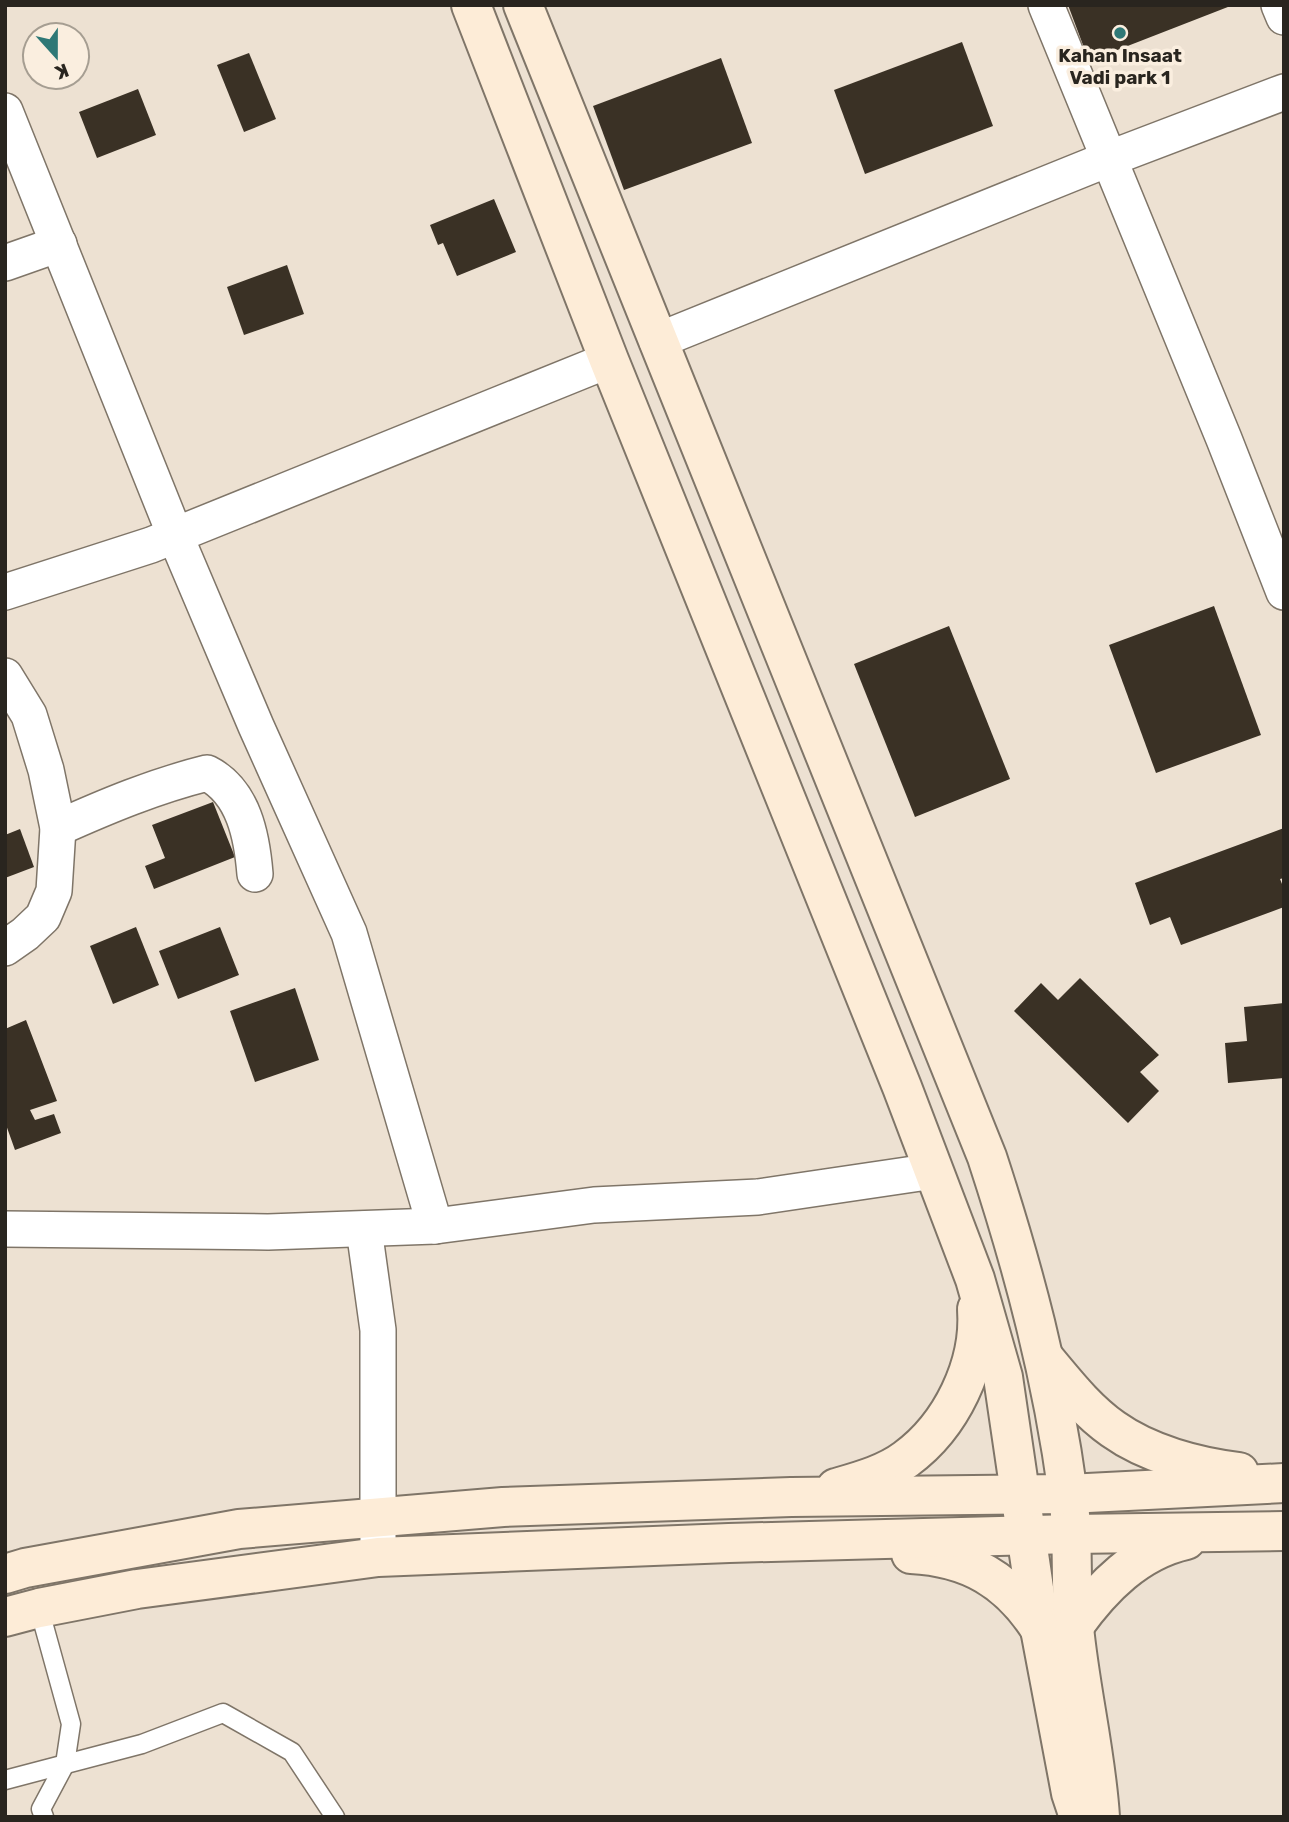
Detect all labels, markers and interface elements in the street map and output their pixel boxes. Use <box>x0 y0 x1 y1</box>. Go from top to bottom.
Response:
north arrow <box>21 21 91 91</box>
marker: Kahan Insaat Vadi park 1 <box>1112 25 1128 41</box>
place label: Kahan Insaat Vadi park 1 <box>1058 44 1182 89</box>
text: K <box>52 58 72 85</box>

